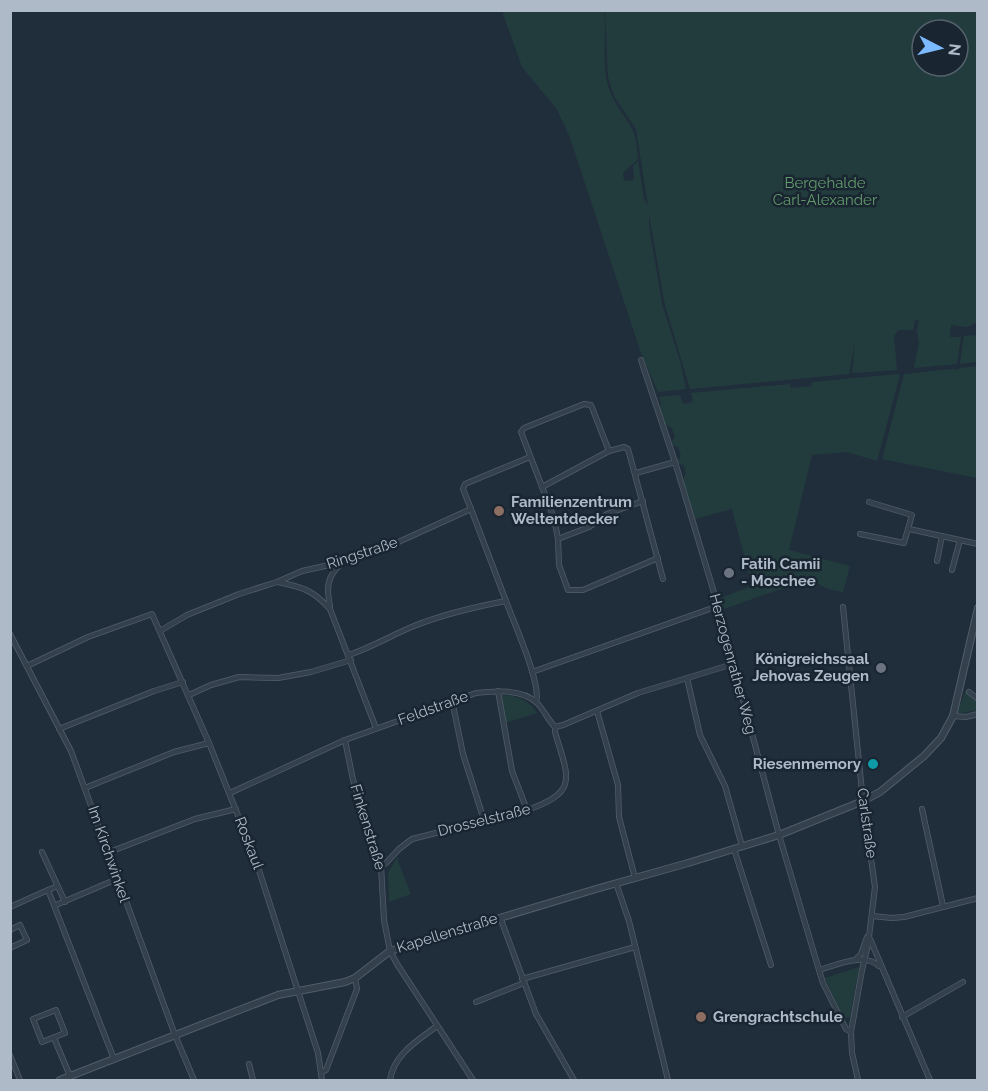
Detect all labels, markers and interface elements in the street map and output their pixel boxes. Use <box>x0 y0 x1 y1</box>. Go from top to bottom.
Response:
north arrow <box>910 18 970 78</box>
text: N <box>944 43 965 57</box>
park label: Bergehalde Carl-Alexander <box>773 174 878 209</box>
place label: Familienzentrum Weltentdecker <box>511 493 632 528</box>
marker: Familienzentrum Weltentdecker <box>492 504 506 518</box>
street label: Ringstraße <box>324 533 400 573</box>
place label: Fatih Camii - Moschee <box>741 555 820 590</box>
marker: Fatih Camii - Moschee <box>722 566 736 580</box>
street label: Herzogenrather Weg <box>706 592 760 736</box>
place label: Königreichssaal Jehovas Zeugen <box>752 650 869 685</box>
marker: Königreichssaal Jehovas Zeugen <box>874 661 888 675</box>
street label: Feldstraße <box>395 687 471 729</box>
place label: Riesenmemory <box>753 755 862 773</box>
marker: Riesenmemory <box>866 757 880 771</box>
street label: Finkenstraße <box>346 782 390 872</box>
street label: Carlstraße <box>853 787 881 859</box>
street label: Drosselstraße <box>436 800 532 840</box>
street label: Im Kirchwinkel <box>84 803 134 905</box>
street label: Roskaul <box>231 814 268 873</box>
street label: Kapellenstraße <box>394 909 500 957</box>
place label: Grengrachtschule <box>713 1008 843 1026</box>
marker: Grengrachtschule <box>694 1010 708 1024</box>

